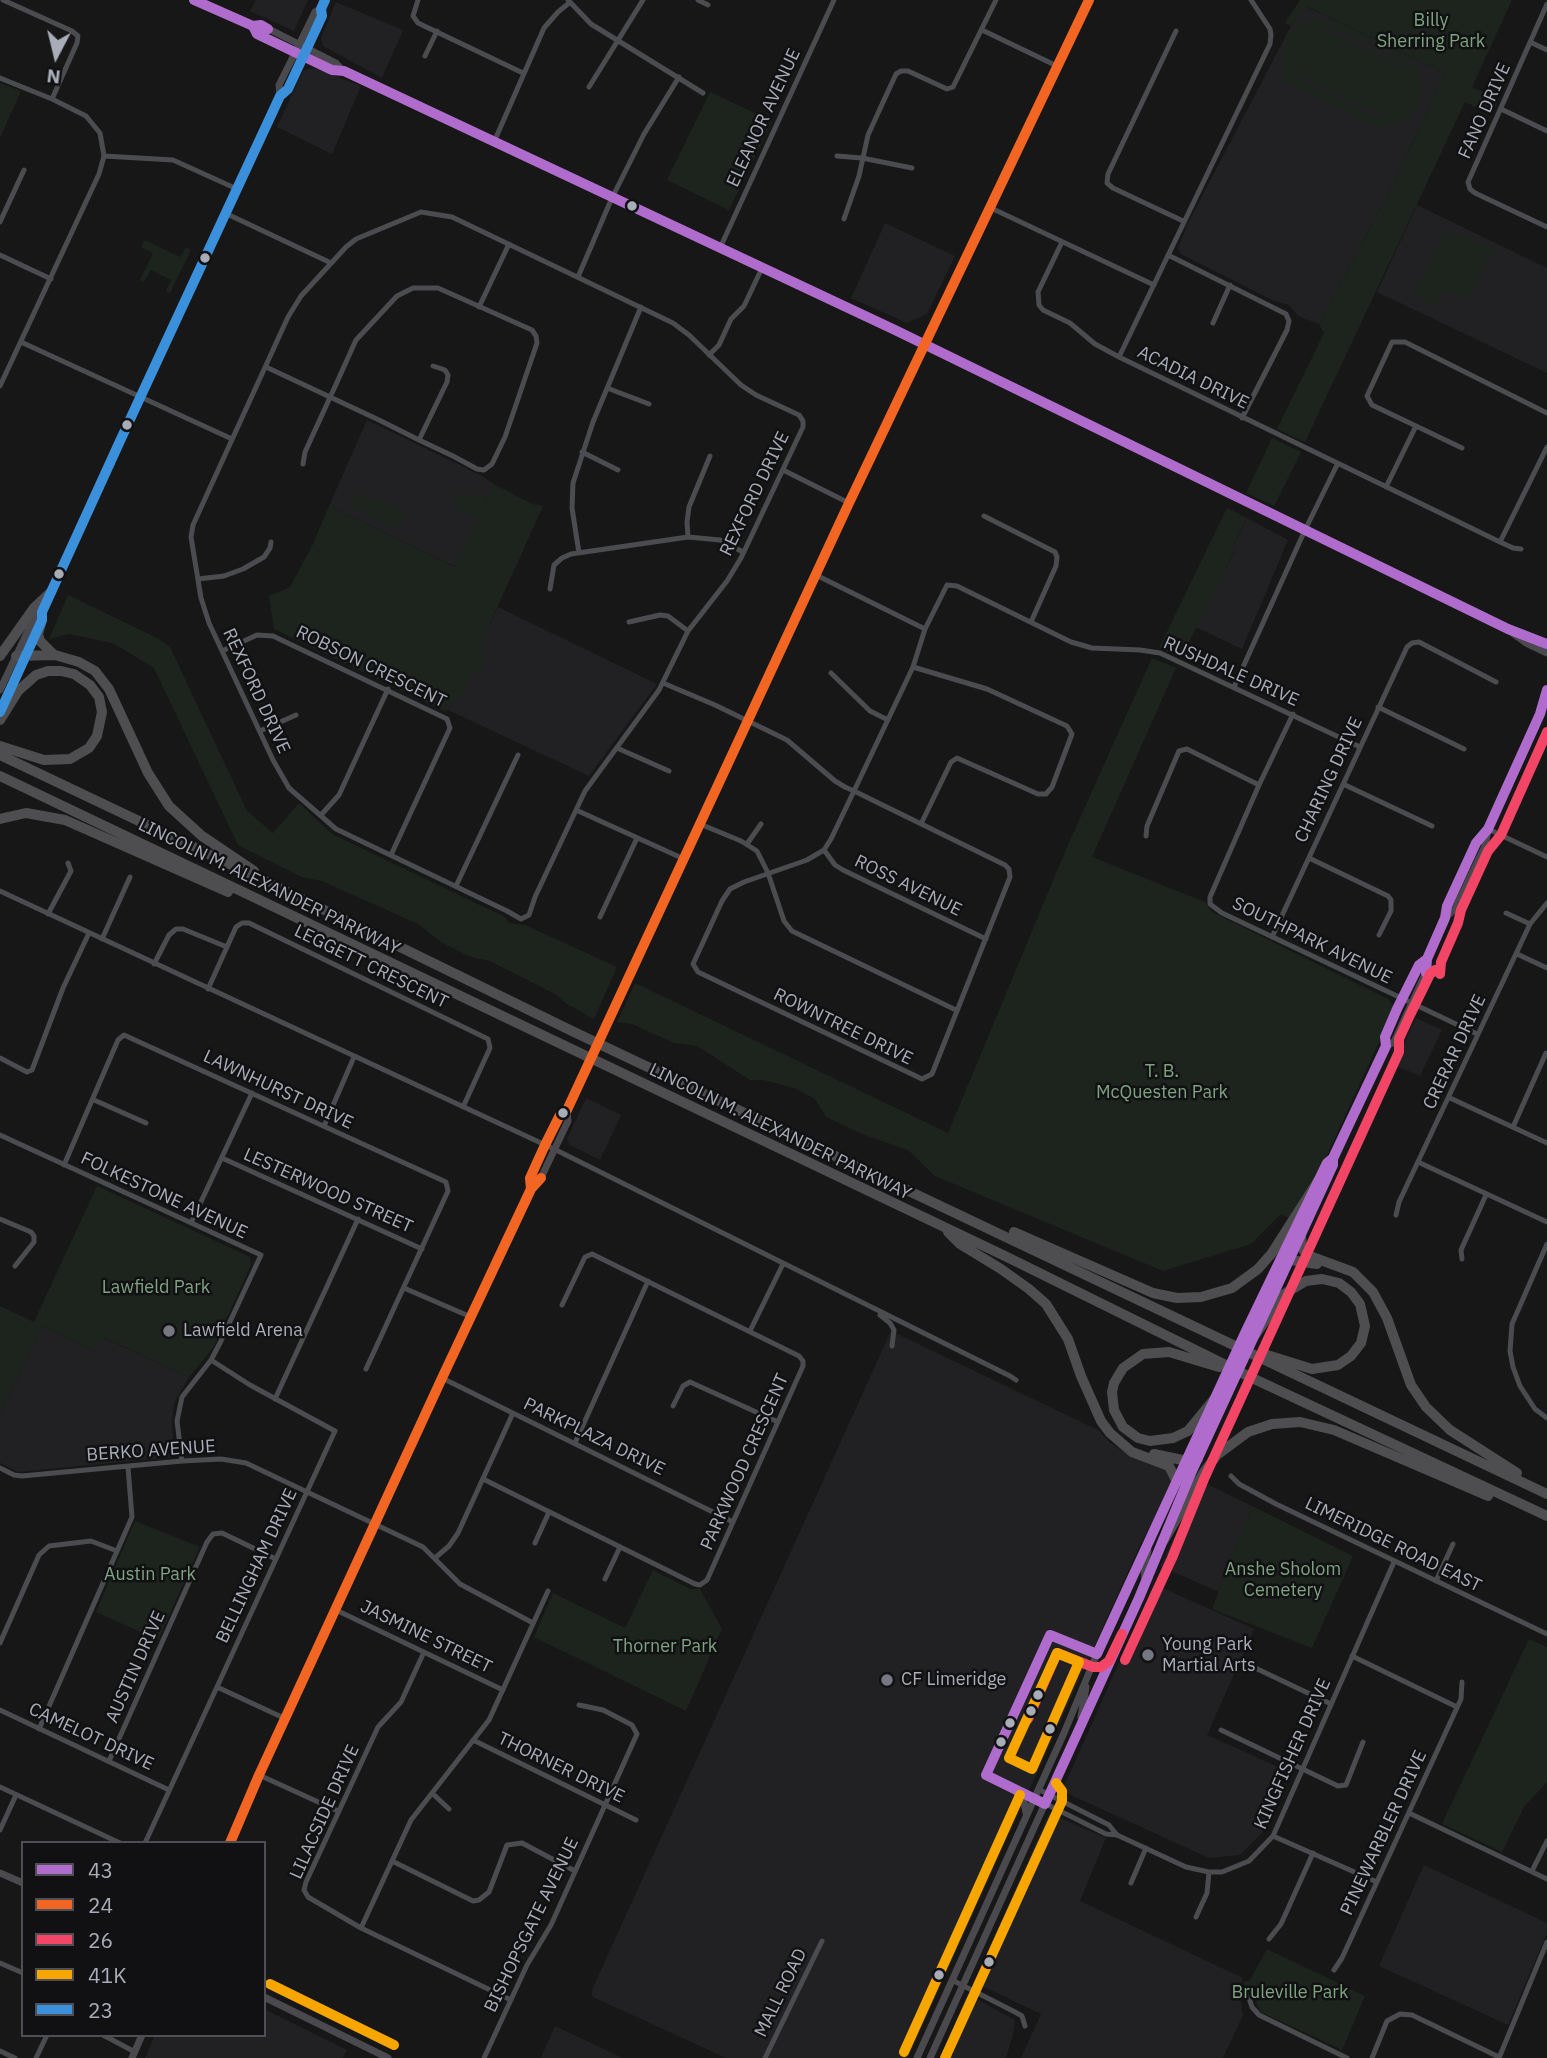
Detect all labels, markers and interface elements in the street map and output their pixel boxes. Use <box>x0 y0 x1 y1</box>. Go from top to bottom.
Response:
park label: Billy Sherring Park <box>1377 10 1485 52</box>
north arrow <box>21 21 91 91</box>
street label: ELEANOR AVENUE <box>722 45 806 191</box>
street label: FANO DRIVE <box>1454 60 1516 162</box>
text: N <box>45 64 62 90</box>
unlabelled marker <box>625 199 639 213</box>
unlabelled marker <box>198 251 212 265</box>
street label: ACADIA DRIVE <box>1134 342 1252 414</box>
unlabelled marker <box>120 418 134 432</box>
street label: REXFORD DRIVE <box>716 428 794 560</box>
unlabelled marker <box>52 567 66 581</box>
street label: ROBSON CRESCENT <box>292 621 450 713</box>
street label: REXFORD DRIVE <box>218 625 294 757</box>
street label: RUSHDALE DRIVE <box>1160 632 1302 712</box>
street label: CHARING DRIVE <box>1290 714 1368 846</box>
street label: LINCOLN M. ALEXANDER PARKWAY <box>135 814 403 960</box>
street label: ROSS AVENUE <box>851 851 965 921</box>
street label: SOUTHPARK AVENUE <box>1229 893 1395 989</box>
street label: LEGGETT CRESCENT <box>290 920 452 1014</box>
street label: ROWNTREE DRIVE <box>770 984 916 1070</box>
street label: CRERAR DRIVE <box>1419 991 1491 1113</box>
street label: LAWNHURST DRIVE <box>200 1046 356 1134</box>
street label: LINCOLN M. ALEXANDER PARKWAY <box>646 1059 914 1205</box>
park label: T. B. McQuesten Park <box>1096 1061 1228 1104</box>
unlabelled marker <box>556 1106 570 1120</box>
street label: LESTERWOOD STREET <box>240 1144 416 1238</box>
street label: FOLKESTONE AVENUE <box>77 1148 251 1244</box>
park label: Lawfield Park <box>102 1277 210 1299</box>
place label: Lawfield Arena <box>183 1320 303 1342</box>
marker: Lawfield Arena <box>161 1323 177 1339</box>
street label: PARKWOOD CRESCENT <box>696 1371 794 1553</box>
street label: PARKPLAZA DRIVE <box>520 1393 668 1481</box>
street label: BERKO AVENUE <box>86 1436 216 1466</box>
street label: BELLINGHAM DRIVE <box>212 1485 302 1647</box>
street label: LIMERIDGE ROAD EAST <box>1301 1493 1485 1597</box>
park label: Anshe Sholom Cemetery <box>1225 1559 1341 1602</box>
park label: Austin Park <box>104 1564 196 1586</box>
street label: JASMINE STREET <box>357 1596 495 1678</box>
street label: AUSTIN DRIVE <box>102 1608 170 1726</box>
place label: Young Park Martial Arts <box>1162 1634 1256 1676</box>
park label: Thorner Park <box>613 1636 717 1658</box>
marker: Young Park Martial Arts <box>1140 1647 1156 1663</box>
place label: CF Limeridge <box>901 1669 1006 1691</box>
marker: CF Limeridge <box>879 1672 895 1688</box>
street label: KINGFISHER DRIVE <box>1250 1675 1336 1833</box>
unlabelled marker <box>1031 1688 1045 1702</box>
street label: CAMELOT DRIVE <box>25 1699 157 1775</box>
unlabelled marker <box>1024 1704 1038 1718</box>
unlabelled marker <box>1003 1716 1017 1730</box>
unlabelled marker <box>1043 1722 1057 1736</box>
street label: THORNER DRIVE <box>494 1728 628 1808</box>
unlabelled marker <box>994 1735 1008 1749</box>
street label: LILACSIDE DRIVE <box>286 1741 364 1883</box>
street label: PINEWARBLER DRIVE <box>1336 1747 1432 1919</box>
street label: BISHOPSGATE AVENUE <box>480 1834 584 2016</box>
legend <box>21 1841 266 2037</box>
text: 43 <box>88 1856 113 1884</box>
text: 24 <box>88 1891 113 1919</box>
text: 26 <box>88 1926 113 1954</box>
street label: MALL ROAD <box>750 1945 812 2041</box>
unlabelled marker <box>982 1955 996 1969</box>
text: 41K <box>88 1961 127 1989</box>
unlabelled marker <box>932 1968 946 1982</box>
park label: Bruleville Park <box>1232 1982 1348 2004</box>
text: 23 <box>88 1996 113 2024</box>

